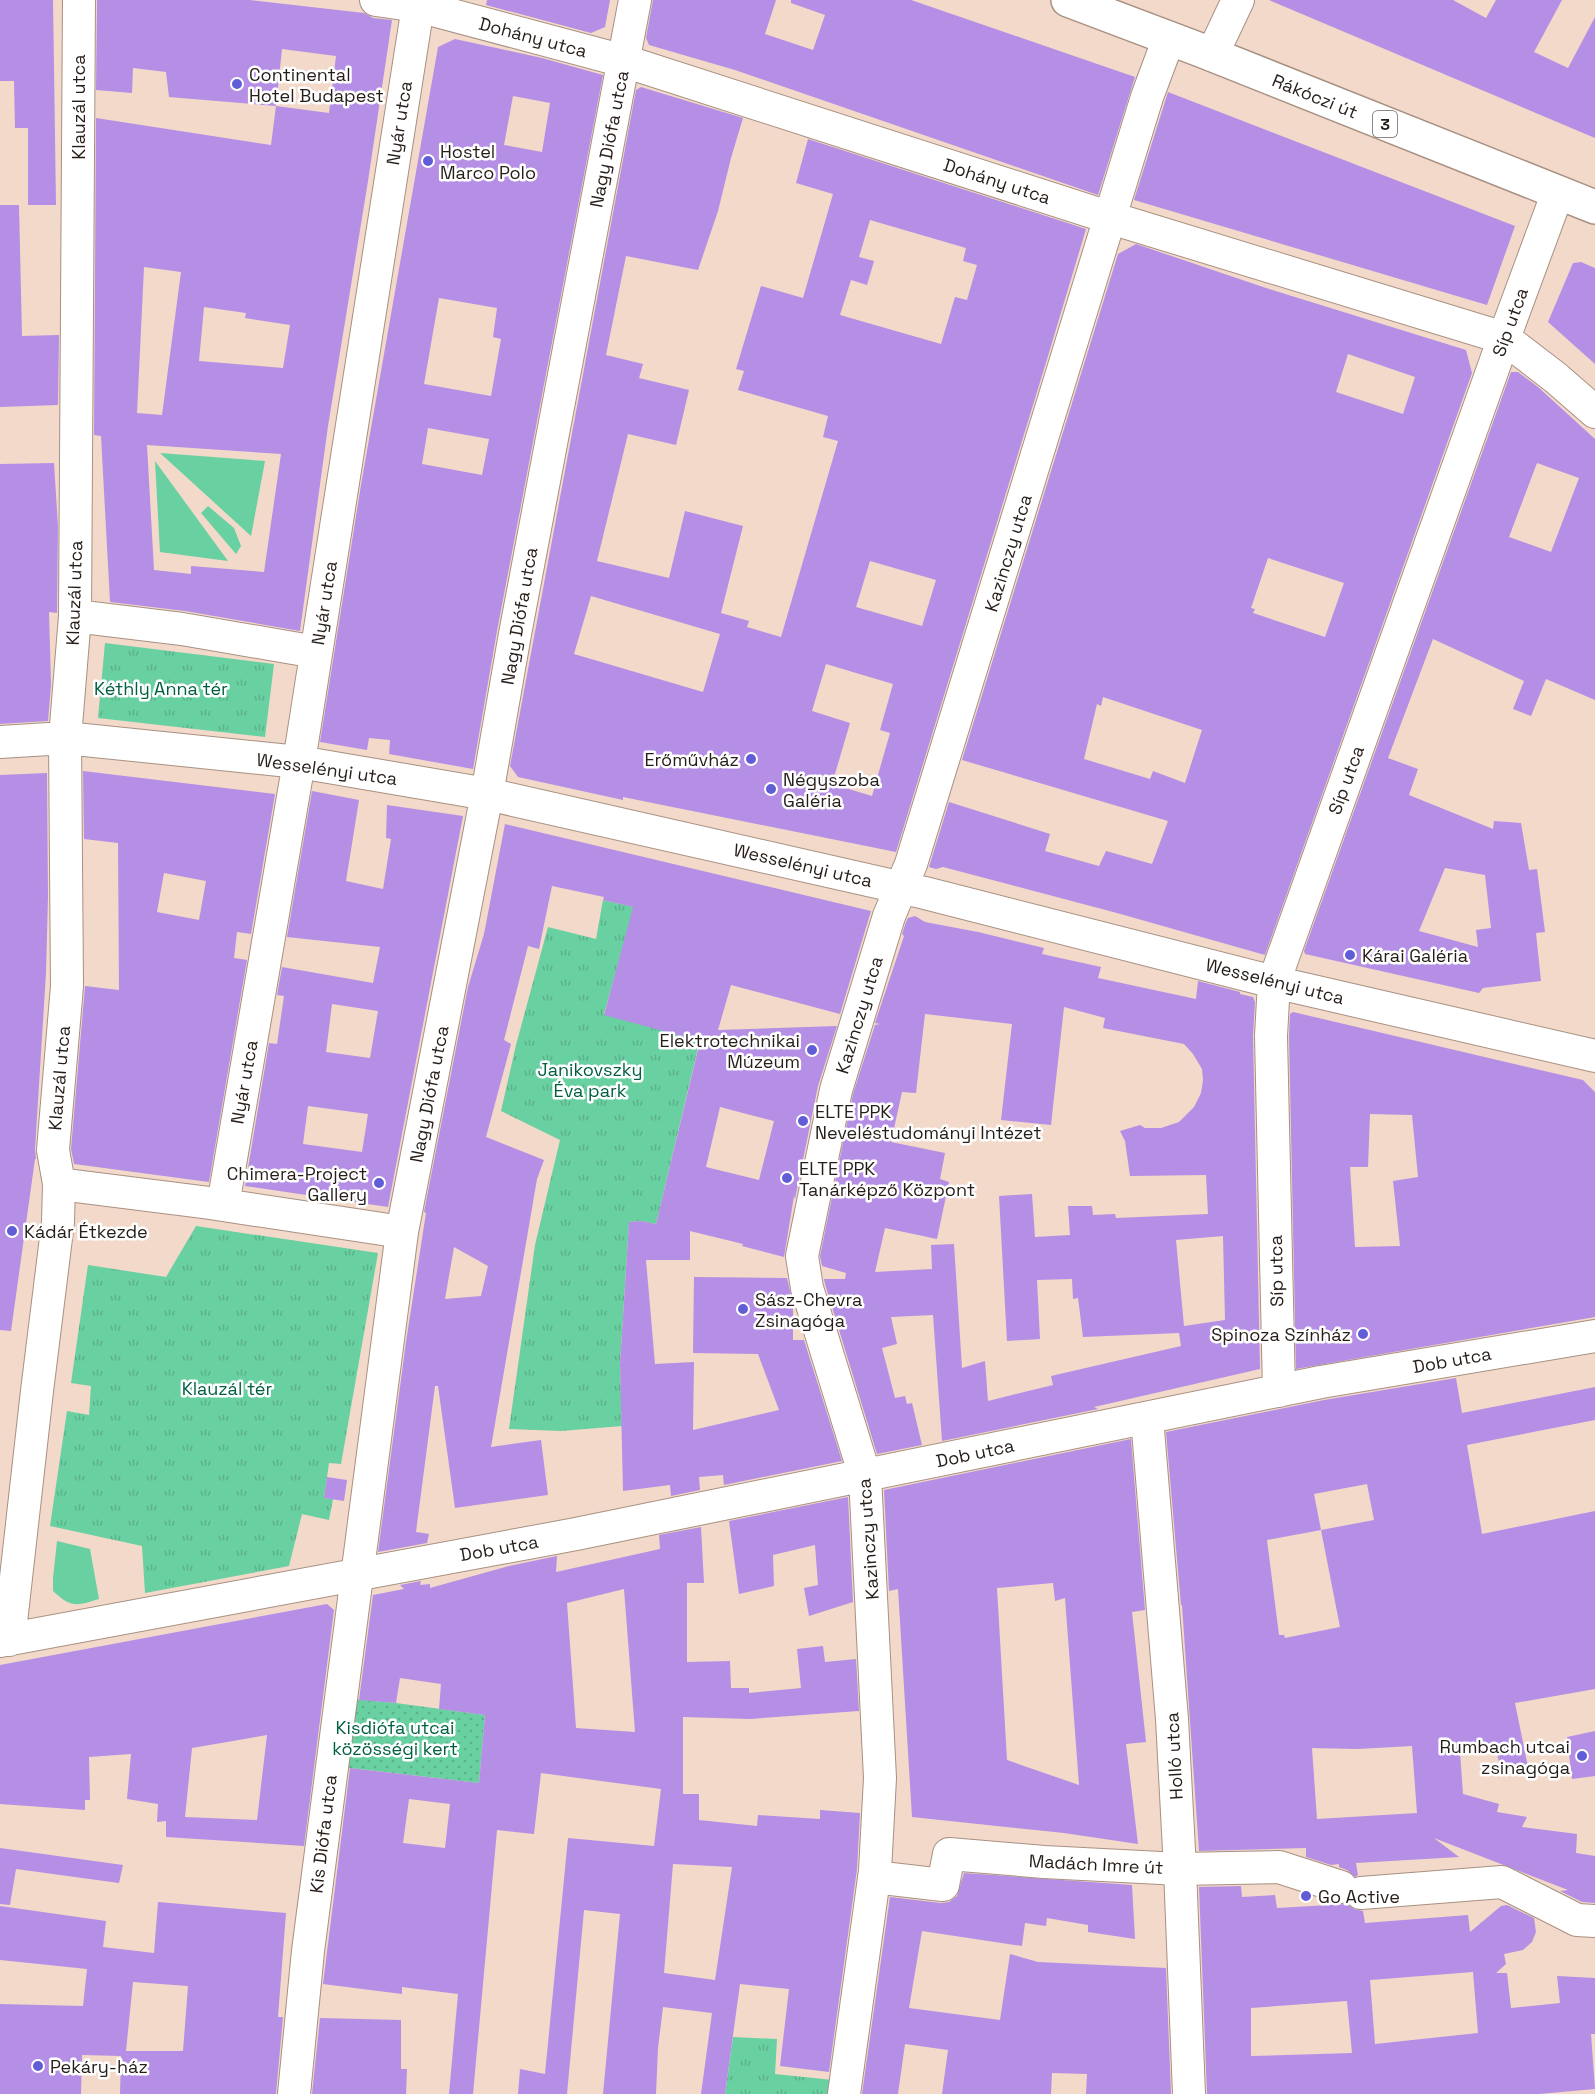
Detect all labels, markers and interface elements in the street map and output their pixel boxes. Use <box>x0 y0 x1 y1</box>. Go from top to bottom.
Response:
street label: Dohány utca <box>476 12 590 62</box>
street label: Klauzál utca <box>67 54 90 160</box>
place label: Continental Hotel Budapest <box>249 63 384 107</box>
street label: Nagy Diófa utca <box>584 68 634 210</box>
street label: Rákóczi út <box>1269 68 1361 124</box>
marker: Continental Hotel Budapest <box>230 77 244 91</box>
street label: Nyár utca <box>381 79 417 167</box>
road number: 3 <box>1373 111 1397 137</box>
place label: Hostel Marco Polo <box>440 140 536 184</box>
street label: Dohány utca <box>941 153 1053 209</box>
marker: Hostel Marco Polo <box>421 154 435 168</box>
street label: Síp utca <box>1487 284 1533 360</box>
street label: Kazinczy utca <box>979 491 1037 615</box>
street label: Klauzál utca <box>61 540 87 646</box>
street label: Nagy Diófa utca <box>496 545 542 687</box>
street label: Nyár utca <box>306 559 342 647</box>
park label: Kéthly Anna tér <box>94 677 228 700</box>
street label: Síp utca <box>1323 742 1369 818</box>
street label: Wesselényi utca <box>255 748 399 790</box>
place label: Erőművház <box>644 748 739 771</box>
marker: Erőművház <box>744 752 758 766</box>
place label: Négyszoba Galéria <box>783 768 880 812</box>
marker: Négyszoba Galéria <box>764 782 778 796</box>
street label: Wesselényi utca <box>731 838 875 892</box>
place label: Kárai Galéria <box>1362 944 1468 967</box>
marker: Kárai Galéria <box>1343 948 1357 962</box>
street label: Kazinczy utca <box>830 953 888 1077</box>
street label: Wesselényi utca <box>1203 953 1347 1009</box>
street label: Nagy Diófa utca <box>404 1023 454 1165</box>
street label: Klauzál utca <box>43 1025 75 1131</box>
place label: Elektrotechnikai Múzeum <box>660 1029 800 1073</box>
street label: Nyár utca <box>225 1038 263 1126</box>
marker: Elektrotechnikai Múzeum <box>805 1043 819 1057</box>
park label: Janikovszky Éva park <box>538 1058 643 1102</box>
place label: ELTE PPK Neveléstudományi Intézet <box>815 1100 1041 1144</box>
marker: ELTE PPK Neveléstudományi Intézet <box>796 1114 810 1128</box>
place label: ELTE PPK Tanárképző Központ <box>799 1157 975 1201</box>
place label: Chimera-Project Gallery <box>227 1162 367 1206</box>
marker: ELTE PPK Tanárképző Központ <box>780 1171 794 1185</box>
marker: Chimera-Project Gallery <box>372 1176 386 1190</box>
place label: Kádár Étkezde <box>24 1220 148 1243</box>
marker: Kádár Étkezde <box>5 1224 19 1238</box>
street label: Síp utca <box>1264 1235 1288 1307</box>
place label: Sász-Chevra Zsinagóga <box>755 1288 862 1332</box>
marker: Sász-Chevra Zsinagóga <box>736 1302 750 1316</box>
place label: Spinoza Színház <box>1211 1323 1351 1346</box>
marker: Spinoza Színház <box>1356 1327 1370 1341</box>
street label: Dob utca <box>1411 1342 1493 1378</box>
park label: Klauzál tér <box>182 1377 273 1400</box>
street label: Dob utca <box>934 1433 1016 1473</box>
street label: Kazinczy utca <box>852 1477 884 1601</box>
street label: Dob utca <box>458 1530 540 1566</box>
street label: Holló utca <box>1160 1712 1188 1800</box>
park label: Kisdiófa utcai közösségi kert <box>332 1716 458 1760</box>
place label: Rumbach utcai zsinagóga <box>1440 1735 1570 1779</box>
marker: Rumbach utcai zsinagóga <box>1575 1749 1589 1763</box>
street label: Kis Diófa utca <box>304 1773 342 1895</box>
street label: Madách Imre út <box>1028 1849 1164 1879</box>
place label: Go Active <box>1318 1885 1400 1908</box>
marker: Go Active <box>1299 1889 1313 1903</box>
place label: Pekáry-ház <box>50 2055 148 2078</box>
marker: Pekáry-ház <box>31 2059 45 2073</box>

